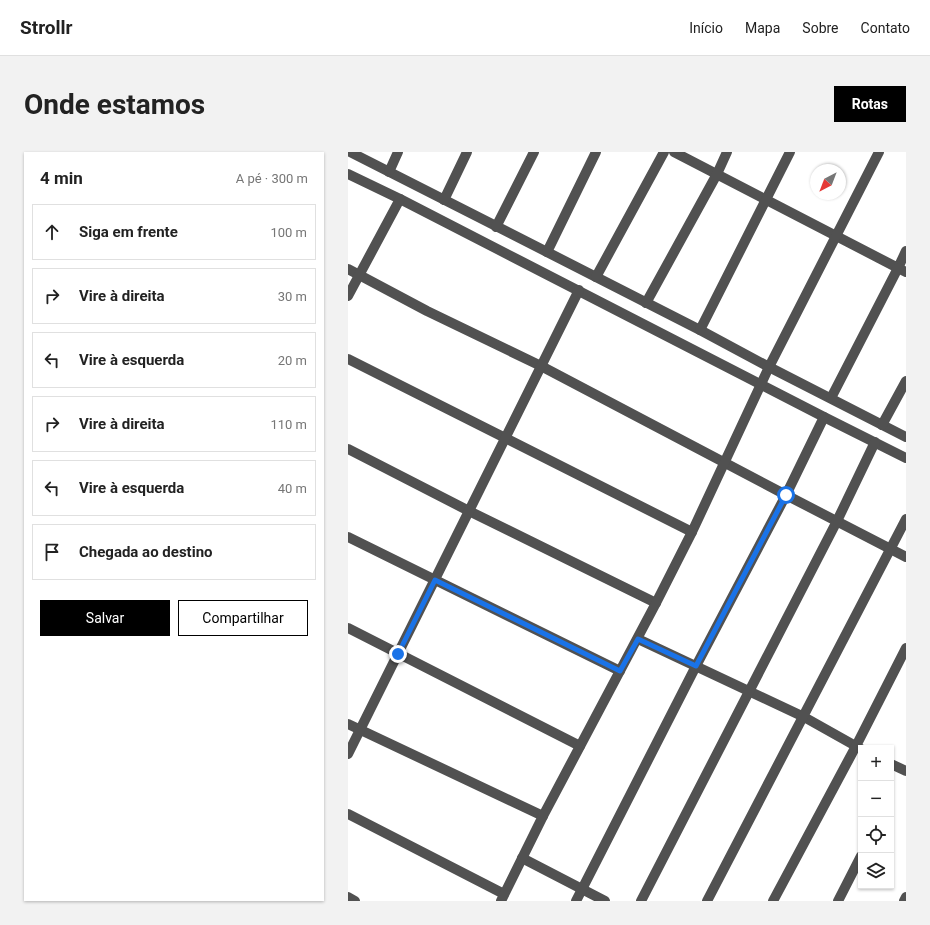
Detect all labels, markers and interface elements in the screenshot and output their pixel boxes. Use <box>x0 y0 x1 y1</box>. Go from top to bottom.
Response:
text: Strollr <box>20 16 73 39</box>
text: Início <box>689 20 723 36</box>
text: Mapa <box>745 20 780 36</box>
text: Sobre <box>802 20 839 36</box>
text: Contato <box>861 20 910 36</box>
button: Rotas <box>834 86 906 122</box>
text: Onde estamos <box>24 88 205 121</box>
north arrow <box>810 164 846 200</box>
text: 4 min <box>40 168 83 188</box>
text: A pé · 300 m <box>236 171 308 186</box>
icon: ahead <box>41 221 63 243</box>
text: Siga em frente <box>79 223 178 241</box>
text: 100 m <box>270 225 307 240</box>
icon: right <box>41 285 63 307</box>
text: Vire à direita <box>79 287 165 305</box>
text: 30 m <box>278 289 307 304</box>
icon: left <box>41 349 63 371</box>
text: Vire à esquerda <box>79 351 184 369</box>
text: 20 m <box>278 353 307 368</box>
icon: right <box>41 413 63 435</box>
text: Vire à direita <box>79 415 165 433</box>
text: 110 m <box>270 417 307 432</box>
icon: left <box>41 477 63 499</box>
text: Vire à esquerda <box>79 479 184 497</box>
text: 40 m <box>278 481 307 496</box>
route start <box>777 486 795 504</box>
icon: arrive <box>41 541 63 563</box>
text: Chegada ao destino <box>79 543 213 561</box>
button: Salvar <box>40 600 170 636</box>
button: Compartilhar <box>178 600 308 636</box>
route end <box>389 645 407 663</box>
map controls <box>858 745 894 889</box>
button: + <box>858 745 894 781</box>
button: − <box>858 781 894 817</box>
button: locate <box>858 817 894 853</box>
button: layers <box>858 853 894 889</box>

